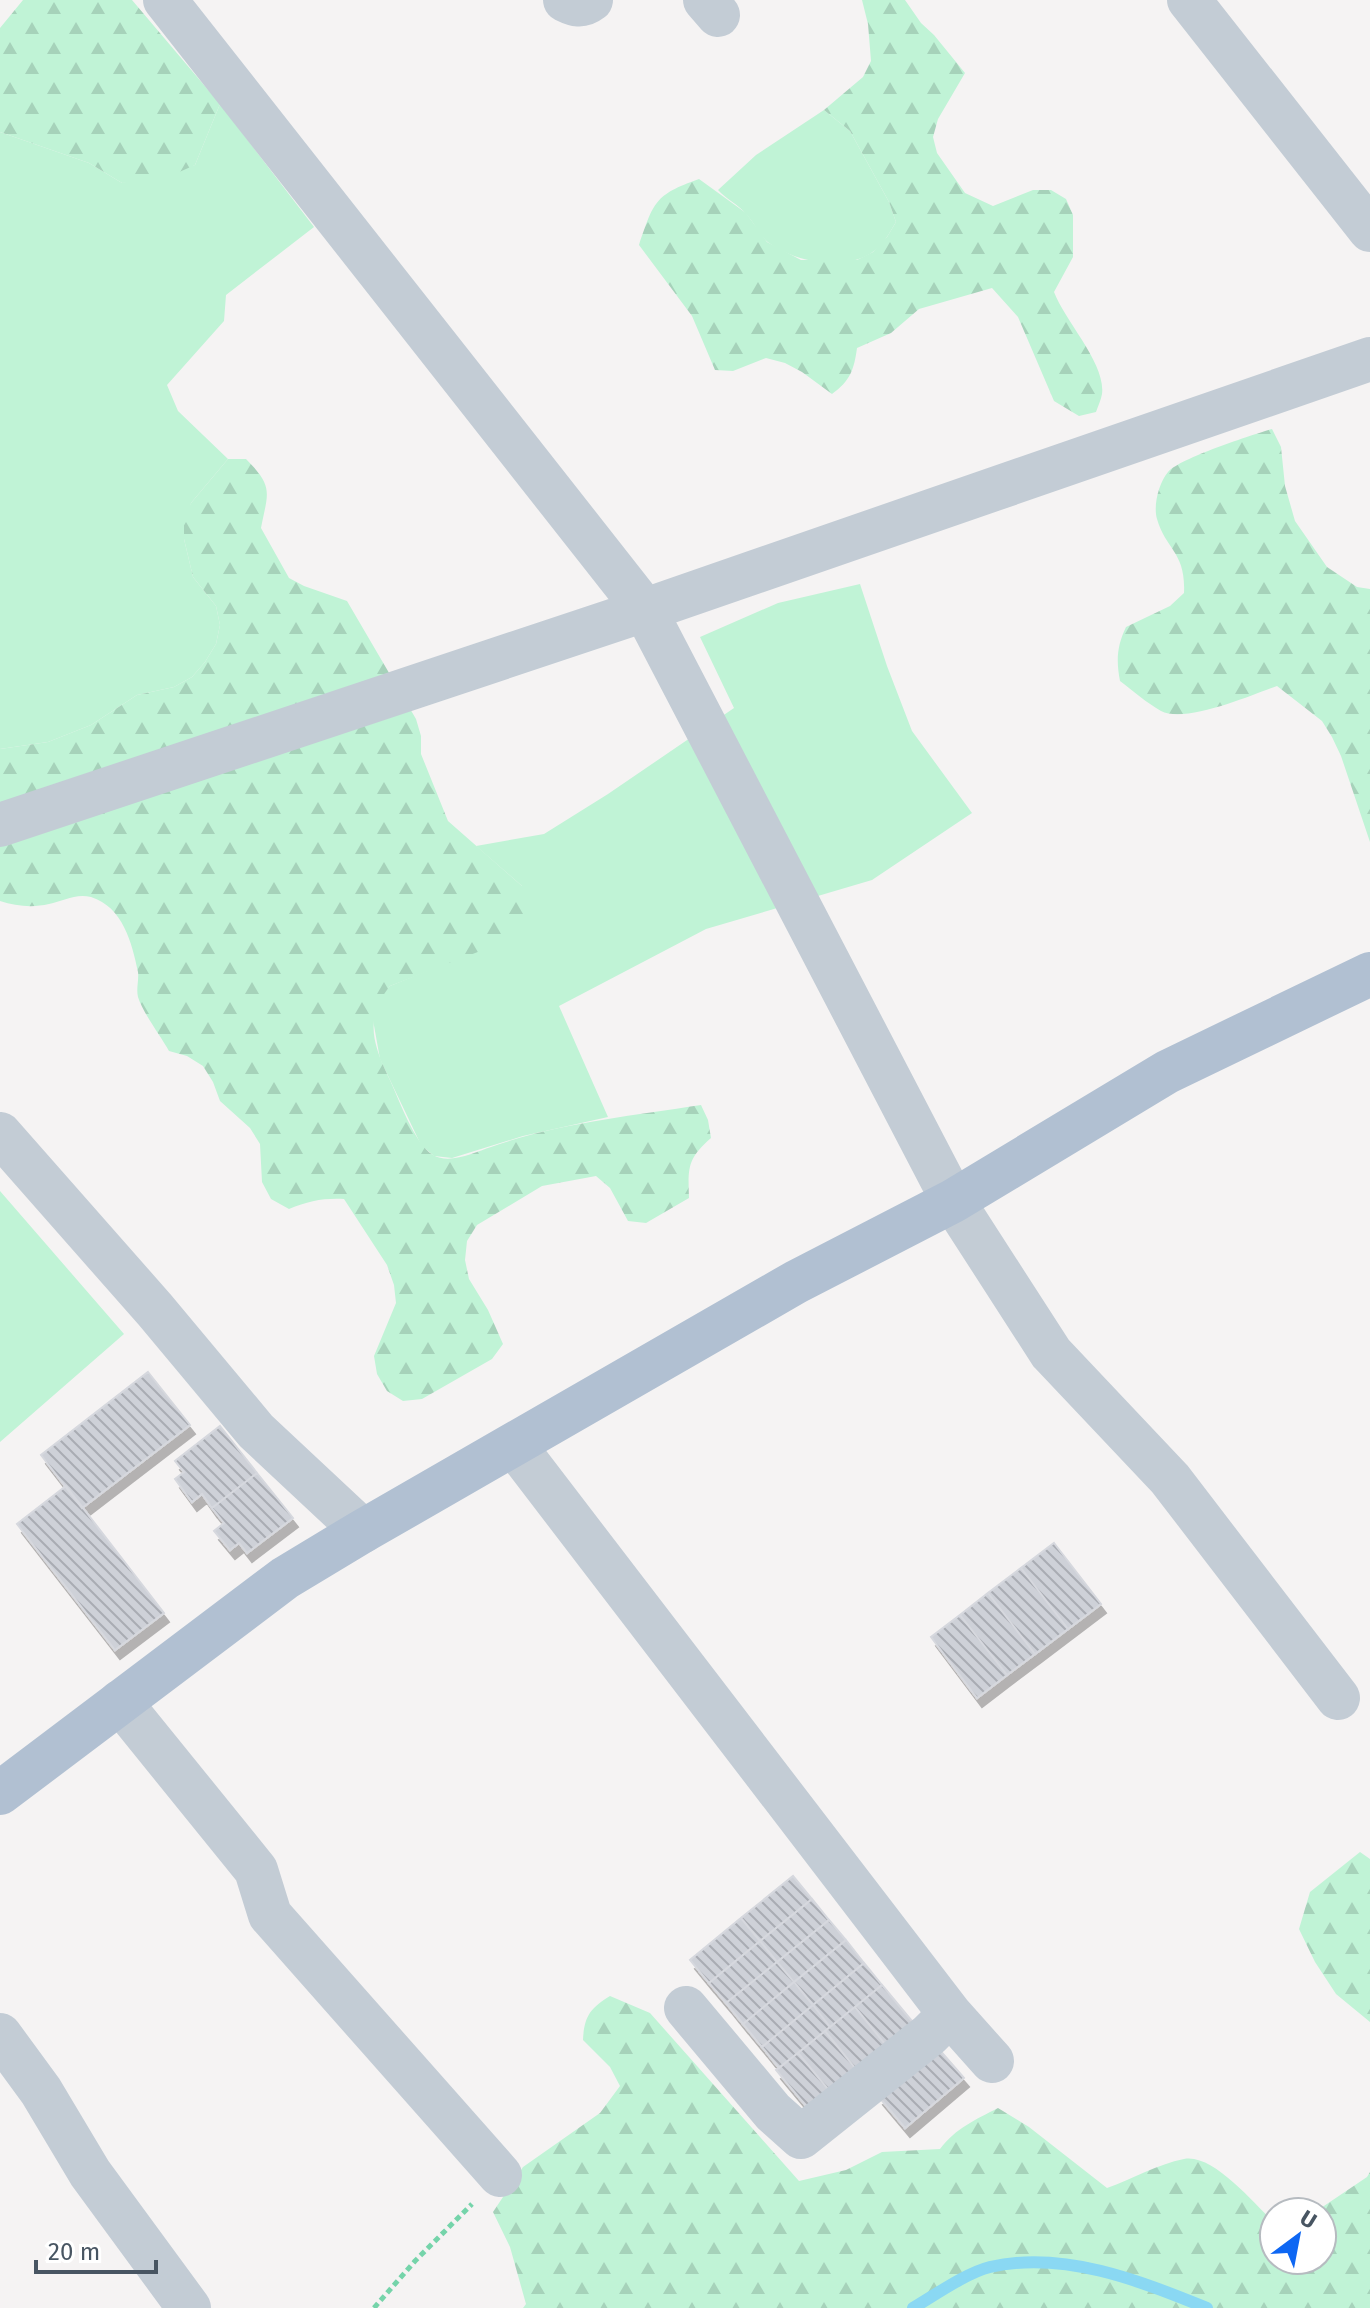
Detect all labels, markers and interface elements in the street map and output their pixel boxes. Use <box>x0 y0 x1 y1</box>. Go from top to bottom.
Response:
north arrow <box>1258 2196 1338 2276</box>
text: U <box>1295 2204 1322 2235</box>
scale bar <box>36 2224 156 2274</box>
text: 20 m <box>48 2238 100 2266</box>

